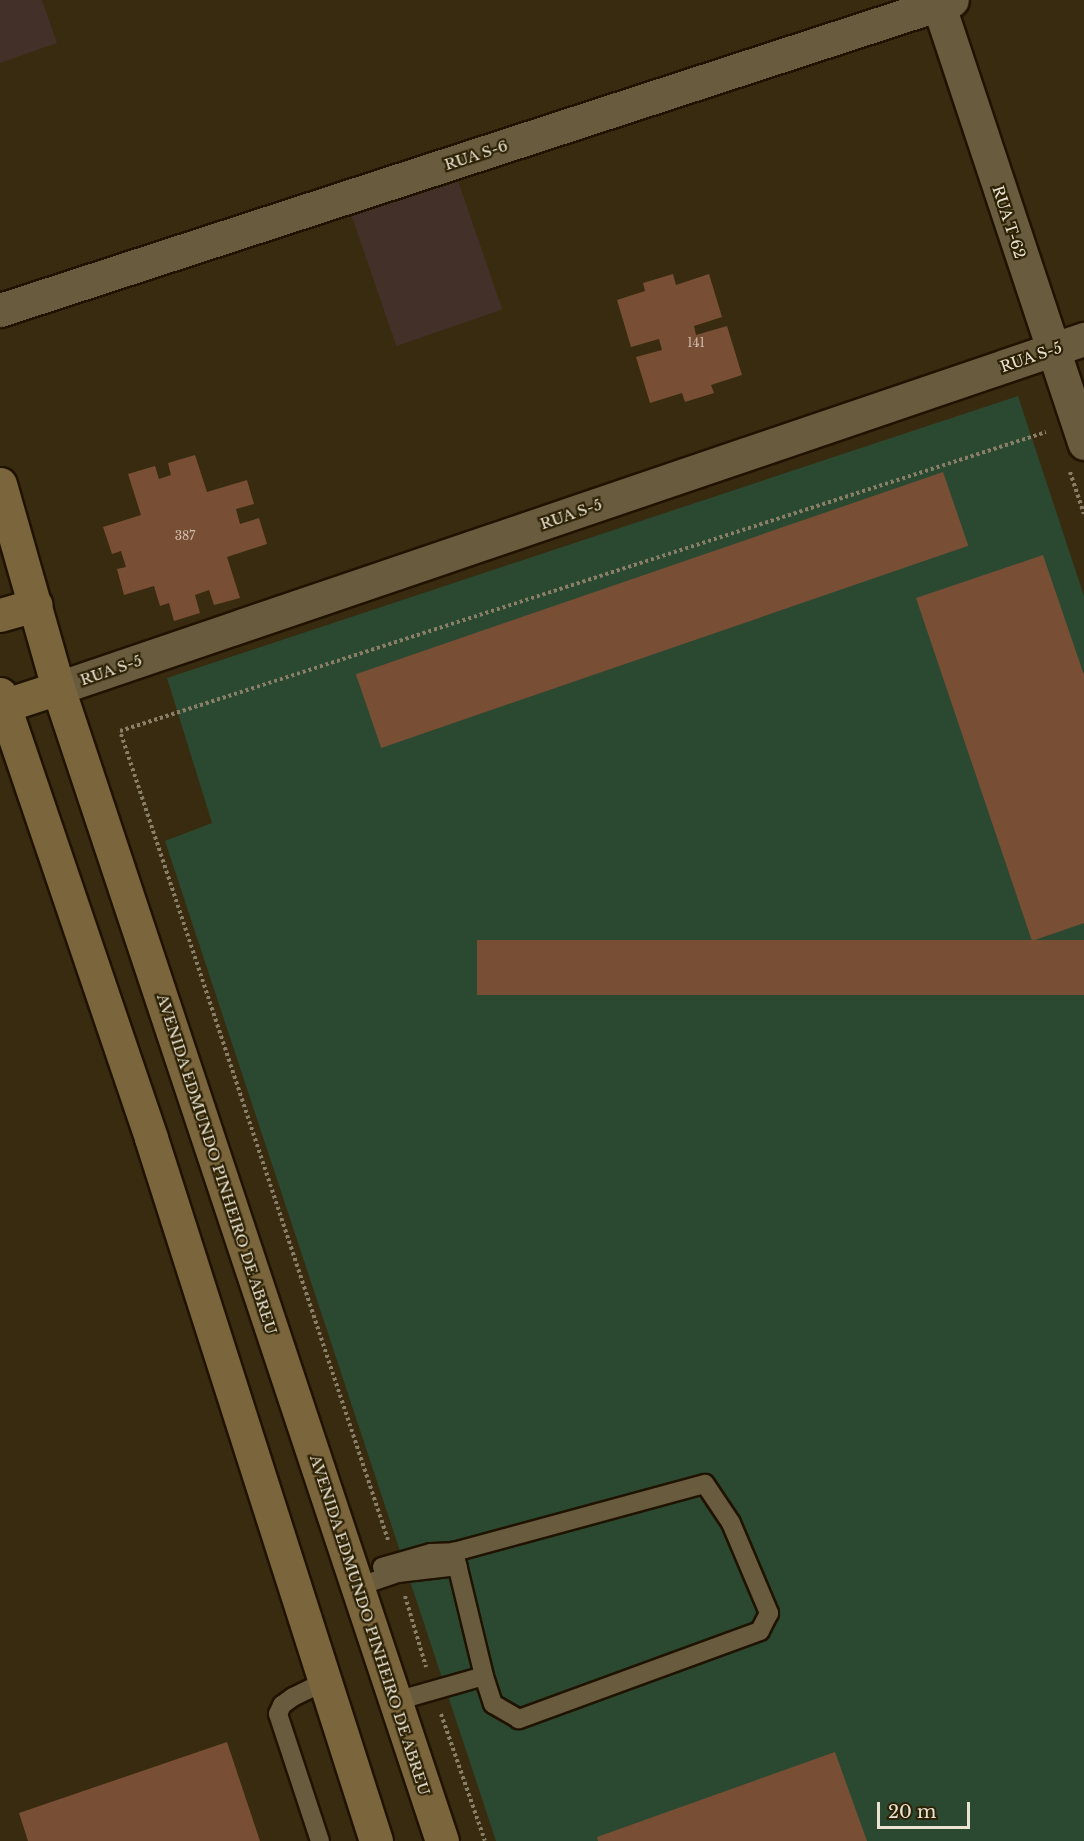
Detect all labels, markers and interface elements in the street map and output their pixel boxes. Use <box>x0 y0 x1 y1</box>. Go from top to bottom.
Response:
street label: RUA S-6 <box>442 136 510 174</box>
street label: RUA T-62 <box>989 183 1029 261</box>
house number: 141 <box>687 336 705 350</box>
street label: RUA S-5 <box>997 338 1065 376</box>
street label: RUA S-5 <box>537 495 605 533</box>
house number: 387 <box>175 529 195 543</box>
street label: RUA S-5 <box>77 651 145 689</box>
street label: AVENIDA EDMUNDO PINHEIRO DE ABREU <box>153 991 281 1337</box>
street label: AVENIDA EDMUNDO PINHEIRO DE ABREU <box>306 1452 434 1798</box>
scale bar <box>880 1790 973 1828</box>
text: 20 m <box>888 1801 936 1823</box>

